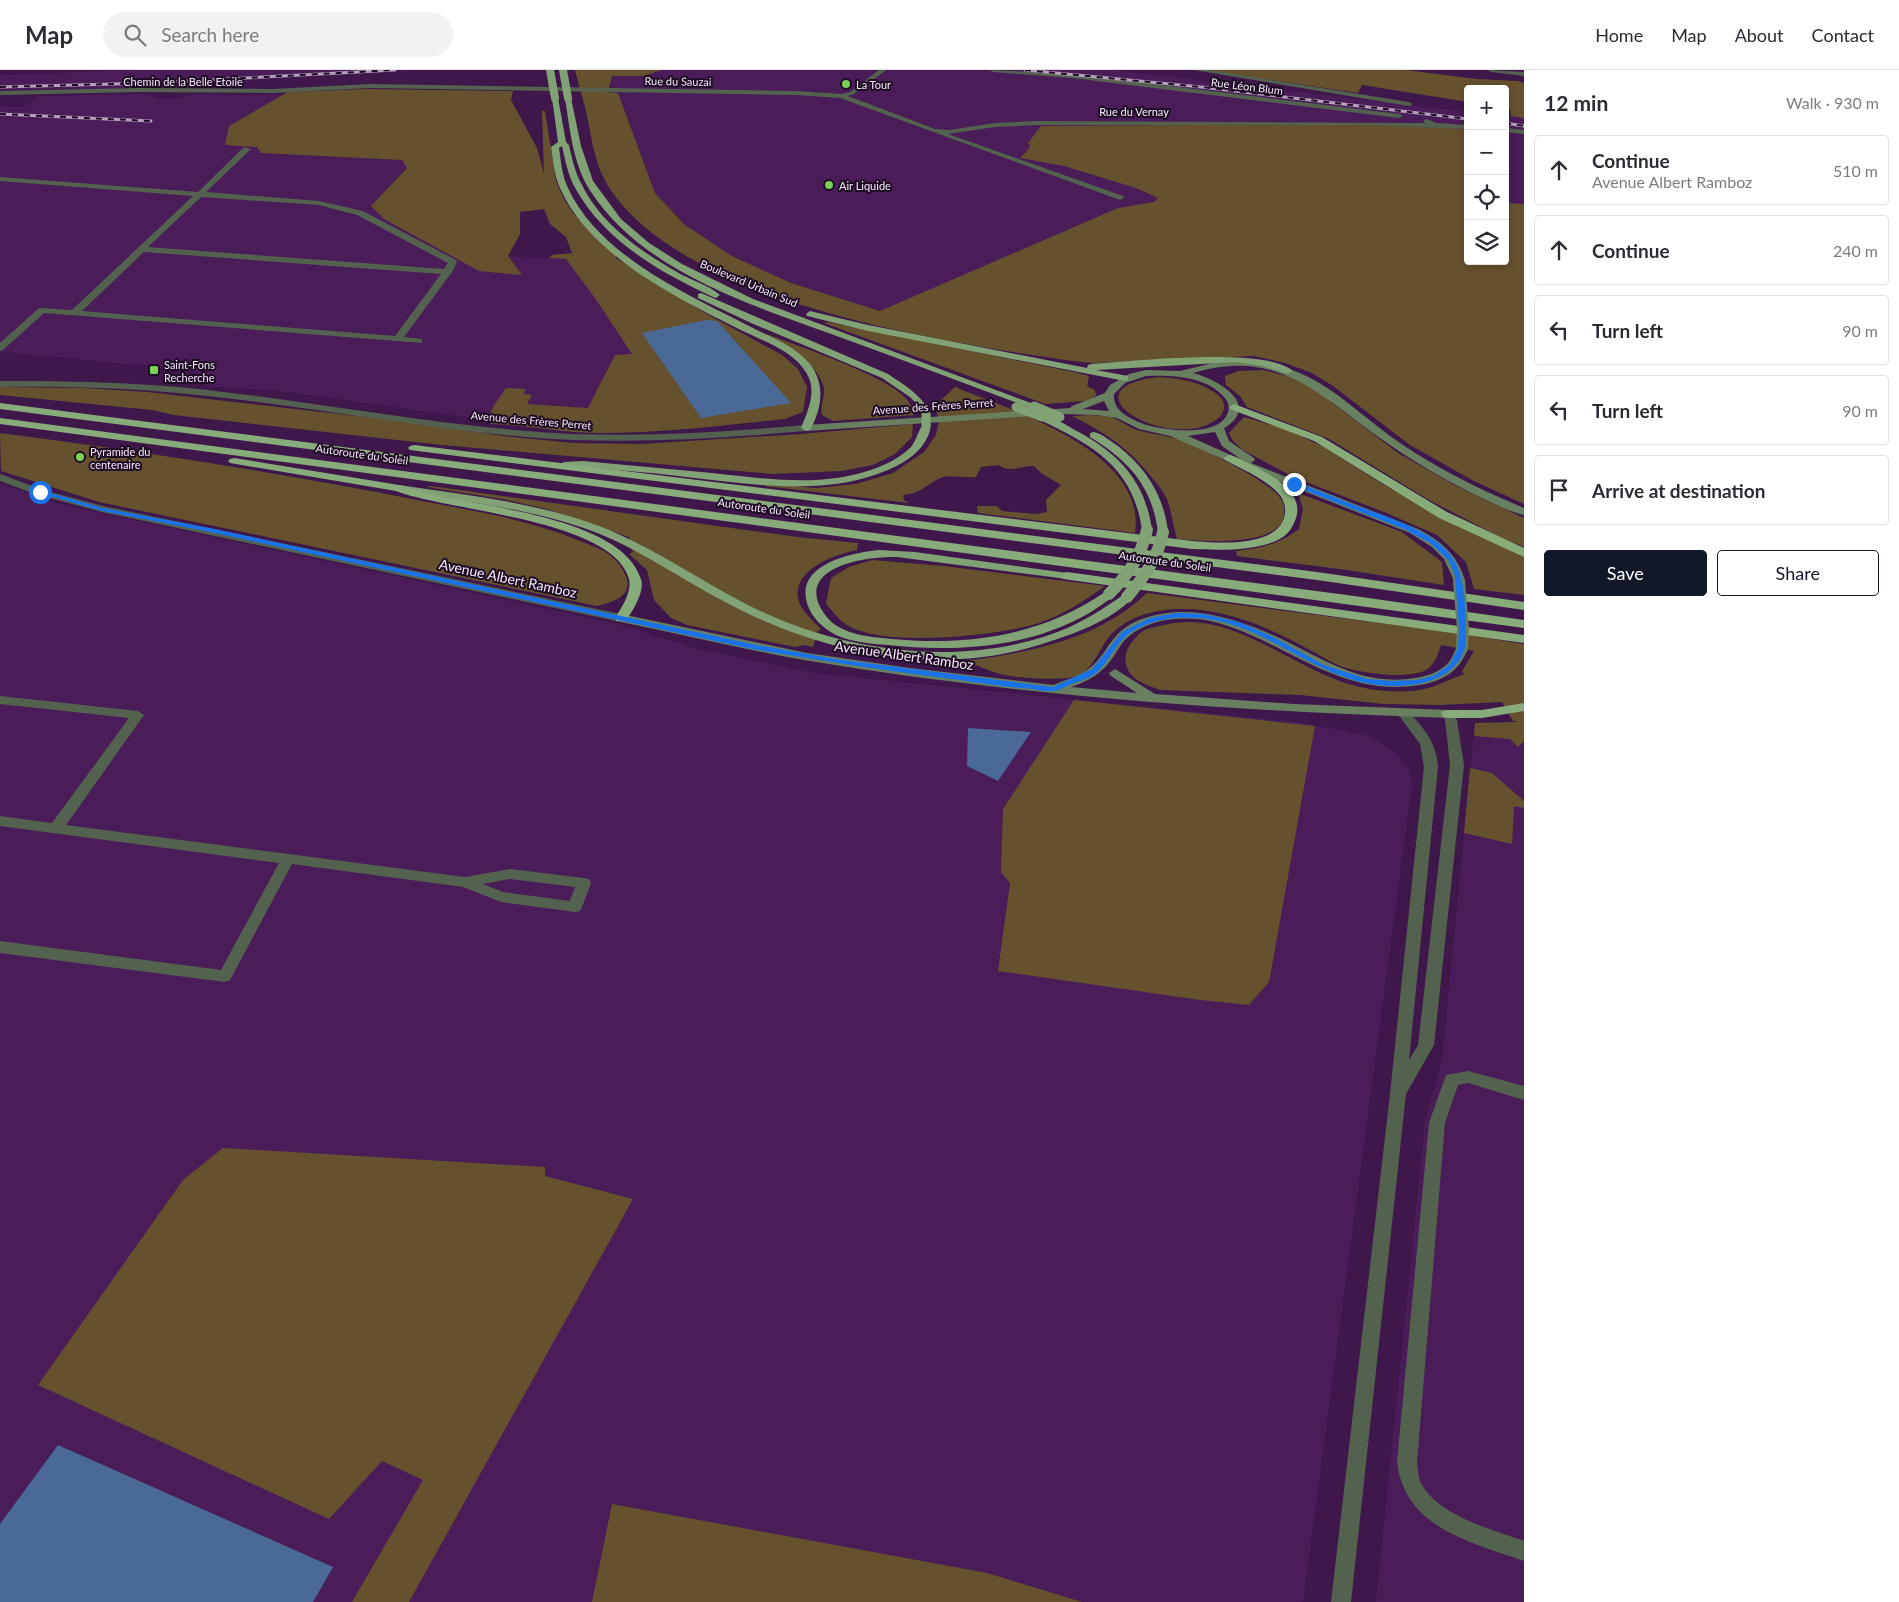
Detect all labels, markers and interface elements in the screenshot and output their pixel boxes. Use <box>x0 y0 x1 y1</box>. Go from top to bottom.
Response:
search box <box>103 12 453 57</box>
text: Map <box>25 20 73 49</box>
icon: search <box>121 21 149 49</box>
text: Search here <box>161 23 259 46</box>
text: Home <box>1595 24 1643 46</box>
text: Map <box>1671 24 1707 46</box>
text: About <box>1735 24 1784 46</box>
text: Contact <box>1812 24 1874 46</box>
street label: Rue du Sauzai <box>644 74 712 88</box>
street label: Chemin de la Belle Etoile <box>123 75 243 88</box>
street label: Rue Léon Blum <box>1210 75 1284 97</box>
marker: La Tour <box>840 78 852 90</box>
place label: La Tour <box>856 78 891 91</box>
map controls <box>1464 85 1509 265</box>
button: + <box>1464 85 1509 130</box>
text: 12 min <box>1544 90 1608 115</box>
text: Walk · 930 m <box>1786 93 1879 112</box>
street label: Rue du Vernay <box>1099 105 1169 118</box>
button: − <box>1464 130 1509 175</box>
text: Continue <box>1592 149 1670 172</box>
icon: ahead <box>1545 156 1573 184</box>
text: 510 m <box>1833 161 1878 180</box>
text: Avenue Albert Ramboz <box>1592 172 1752 191</box>
button: locate <box>1464 175 1509 220</box>
marker: Air Liquide <box>823 179 835 191</box>
place label: Air Liquide <box>839 179 891 192</box>
button: layers <box>1464 220 1509 265</box>
icon: ahead <box>1545 236 1573 264</box>
text: Continue <box>1592 239 1670 262</box>
text: 240 m <box>1833 241 1878 260</box>
street label: Boulevard Urbain Sud <box>698 257 800 309</box>
icon: left <box>1545 316 1573 344</box>
text: Turn left <box>1592 319 1663 342</box>
text: 90 m <box>1842 321 1878 340</box>
place label: Saint-Fons Recherche <box>164 358 215 384</box>
marker: Saint-Fons Recherche <box>148 364 160 376</box>
street label: Avenue des Frères Perret <box>872 395 994 417</box>
icon: left <box>1545 396 1573 424</box>
text: Turn left <box>1592 399 1663 422</box>
text: 90 m <box>1842 401 1878 420</box>
street label: Avenue des Frères Perret <box>470 408 592 432</box>
street label: Autoroute du Soleil <box>315 441 409 467</box>
place label: Pyramide du centenaire <box>90 445 150 471</box>
marker: Pyramide du centenaire <box>74 451 86 463</box>
route end <box>1283 473 1306 496</box>
icon: arrive <box>1545 476 1573 504</box>
text: Arrive at destination <box>1592 479 1765 502</box>
route start <box>29 481 52 504</box>
street label: Autoroute du Soleil <box>717 495 811 521</box>
street label: Autoroute du Soleil <box>1118 548 1212 574</box>
button: Save <box>1544 550 1707 596</box>
button: Share <box>1717 550 1879 596</box>
street label: Avenue Albert Ramboz <box>438 555 578 601</box>
street label: Avenue Albert Ramboz <box>833 637 975 673</box>

